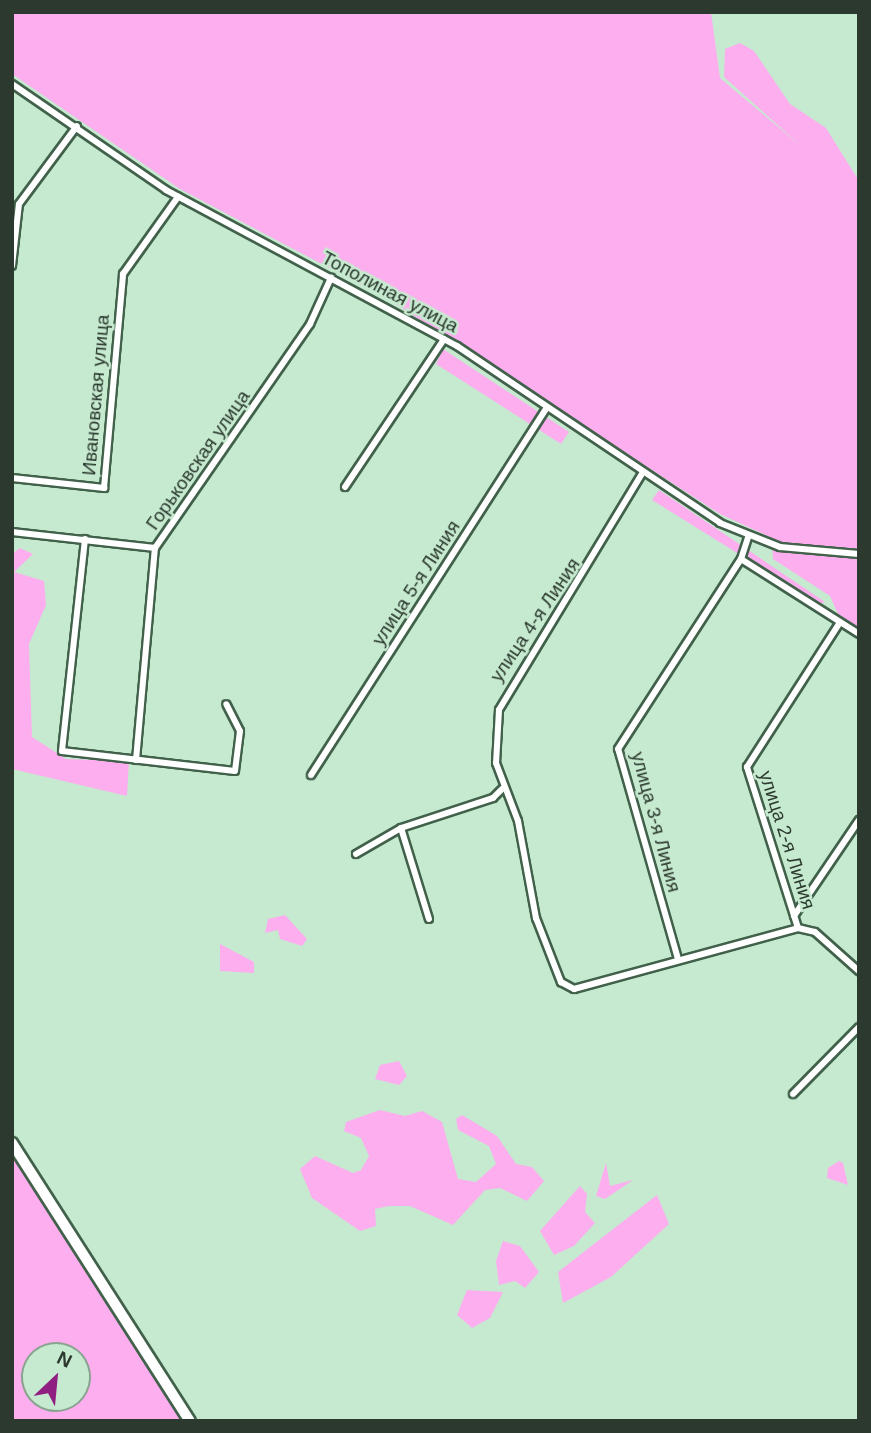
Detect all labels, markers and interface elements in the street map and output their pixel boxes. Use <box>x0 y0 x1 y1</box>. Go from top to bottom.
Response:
street label: Тополиная улица <box>318 246 462 338</box>
street label: Ивановская улица <box>78 313 114 477</box>
street label: Горьковская улица <box>141 386 255 534</box>
street label: улица 5-я Линия <box>367 516 465 650</box>
street label: улица 4-я Линия <box>485 554 585 686</box>
street label: улица 3-я Линия <box>626 749 686 895</box>
street label: улица 2-я Линия <box>754 768 820 912</box>
north arrow <box>21 1342 91 1412</box>
text: N <box>54 1347 75 1372</box>

